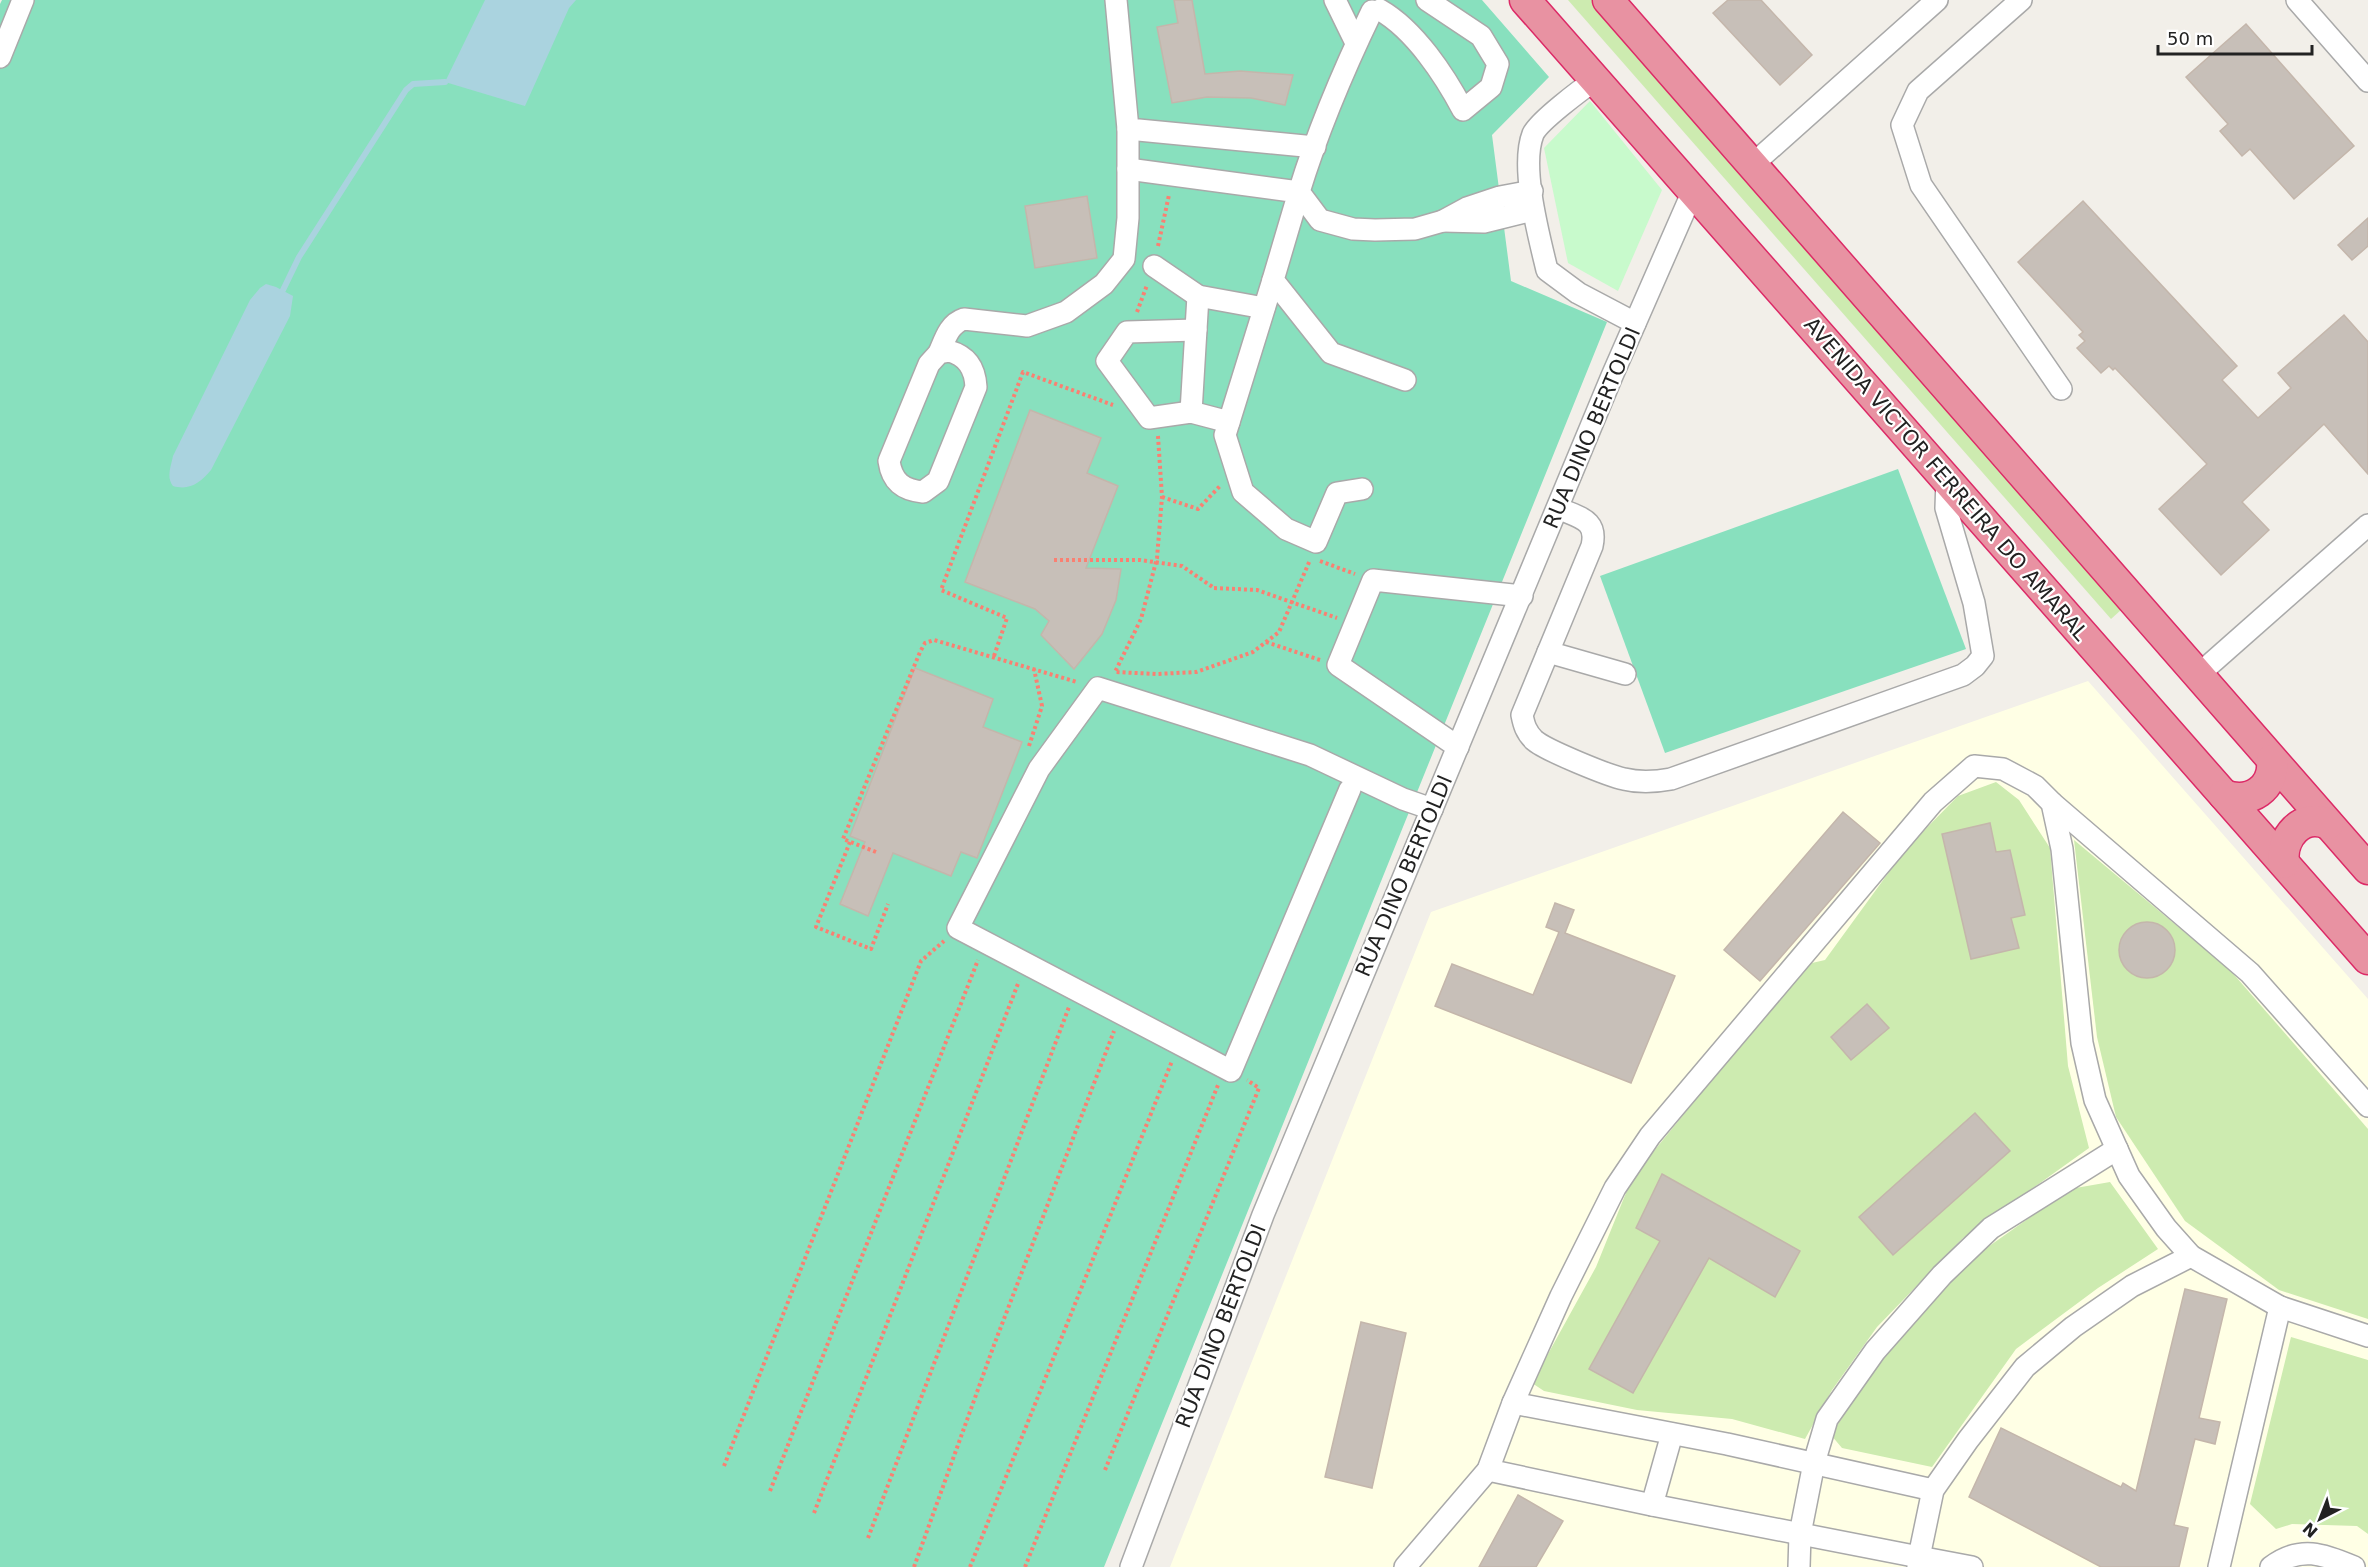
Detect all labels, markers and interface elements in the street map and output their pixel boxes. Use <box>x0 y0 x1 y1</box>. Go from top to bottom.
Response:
scale bar <box>2158 18 2312 56</box>
text: 50 m <box>2167 28 2213 49</box>
street label: AVENIDA VICTOR FERREIRA DO AMARAL <box>1799 313 2093 646</box>
street label: RUA DINO BERTOLDI <box>1539 324 1645 532</box>
street label: RUA DINO BERTOLDI <box>1351 772 1457 980</box>
street label: RUA DINO BERTOLDI <box>1171 1221 1271 1431</box>
north arrow <box>2290 1489 2350 1549</box>
text: N <box>2299 1518 2322 1541</box>

